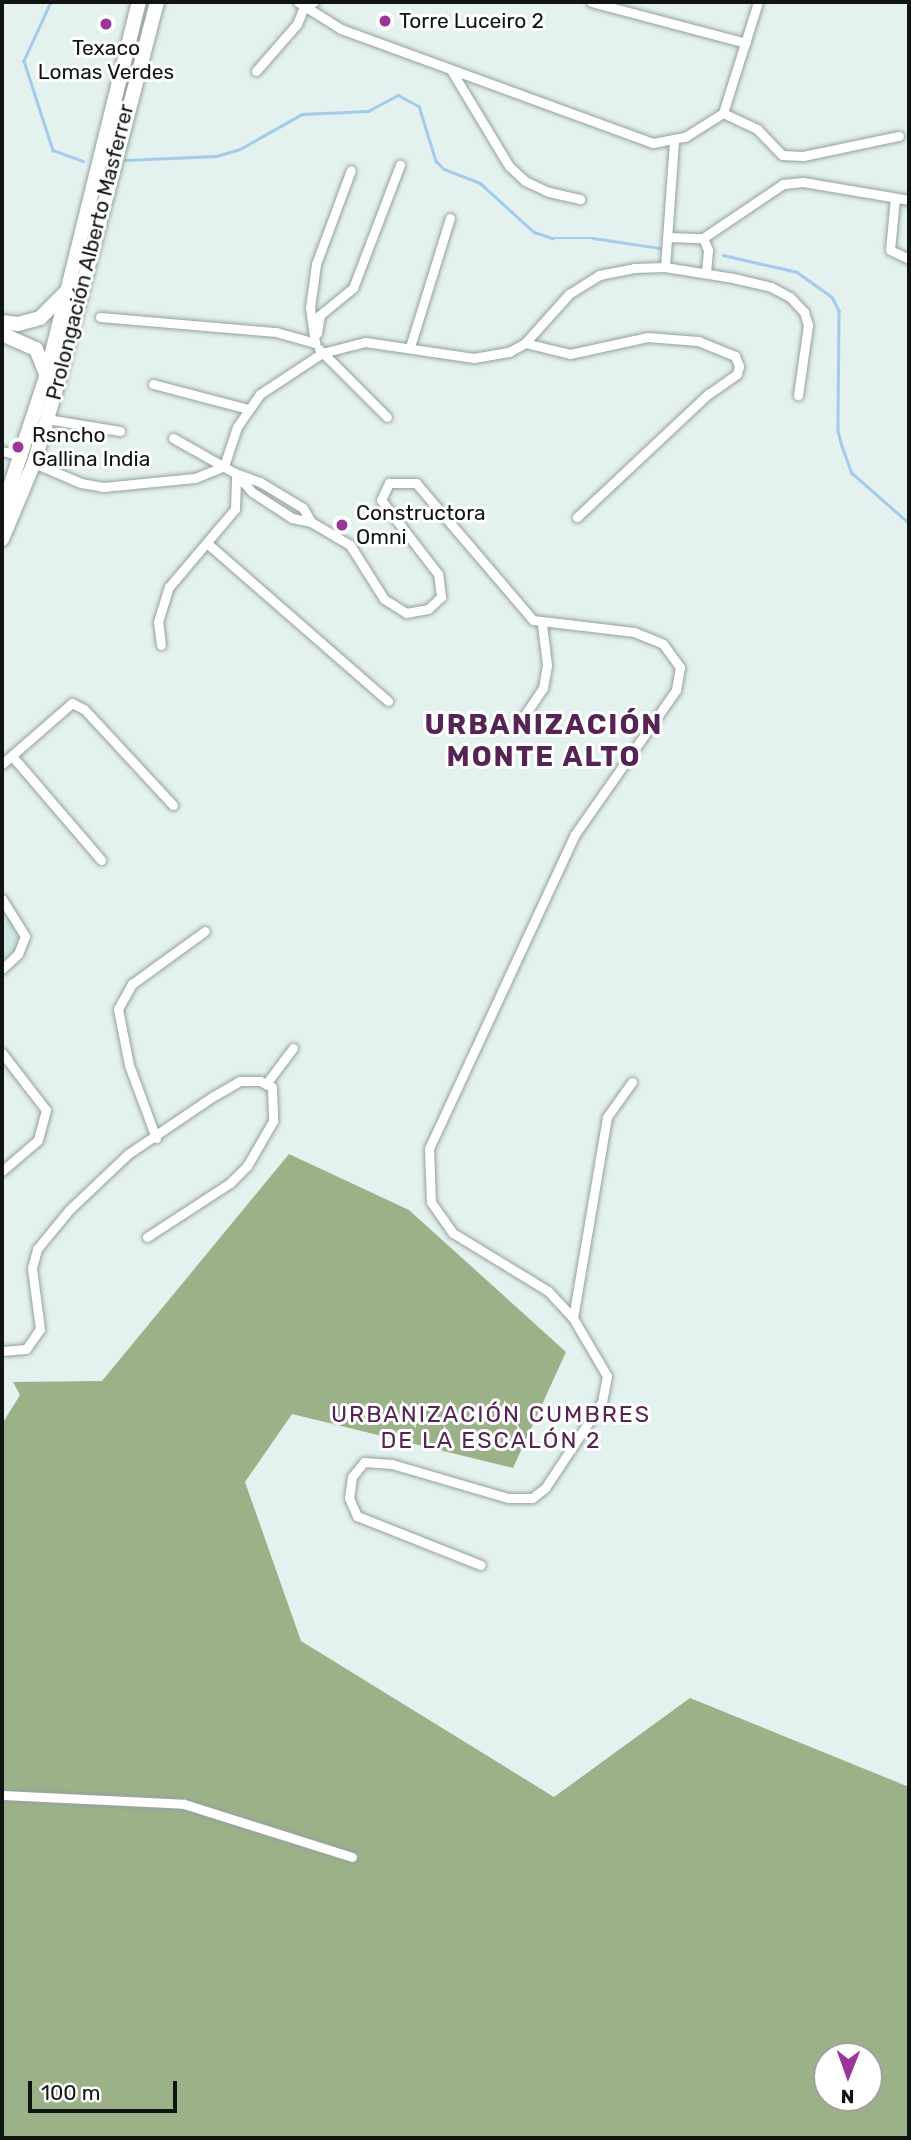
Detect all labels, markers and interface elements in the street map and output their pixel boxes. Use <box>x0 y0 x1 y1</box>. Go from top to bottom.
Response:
place label: Torre Luceiro 2 <box>399 8 544 34</box>
marker: Torre Luceiro 2 <box>377 13 393 29</box>
marker: Texaco Lomas Verdes <box>98 16 114 32</box>
place label: Texaco Lomas Verdes <box>38 35 174 85</box>
street label: Prolongación Alberto Masferrer <box>41 101 139 403</box>
place label: Rsncho Gallina India <box>32 422 150 472</box>
marker: Rsncho Gallina India <box>10 439 26 455</box>
place label: Constructora Omni <box>356 500 486 550</box>
marker: Constructora Omni <box>334 517 350 533</box>
district label: URBANIZACIÓN MONTE ALTO <box>426 708 662 774</box>
district label: URBANIZACIÓN CUMBRES DE LA ESCALÓN 2 <box>333 1400 649 1454</box>
north arrow <box>813 2042 883 2112</box>
scale bar <box>32 2066 180 2110</box>
text: 100 m <box>41 2080 100 2105</box>
text: N <box>841 2085 855 2108</box>

